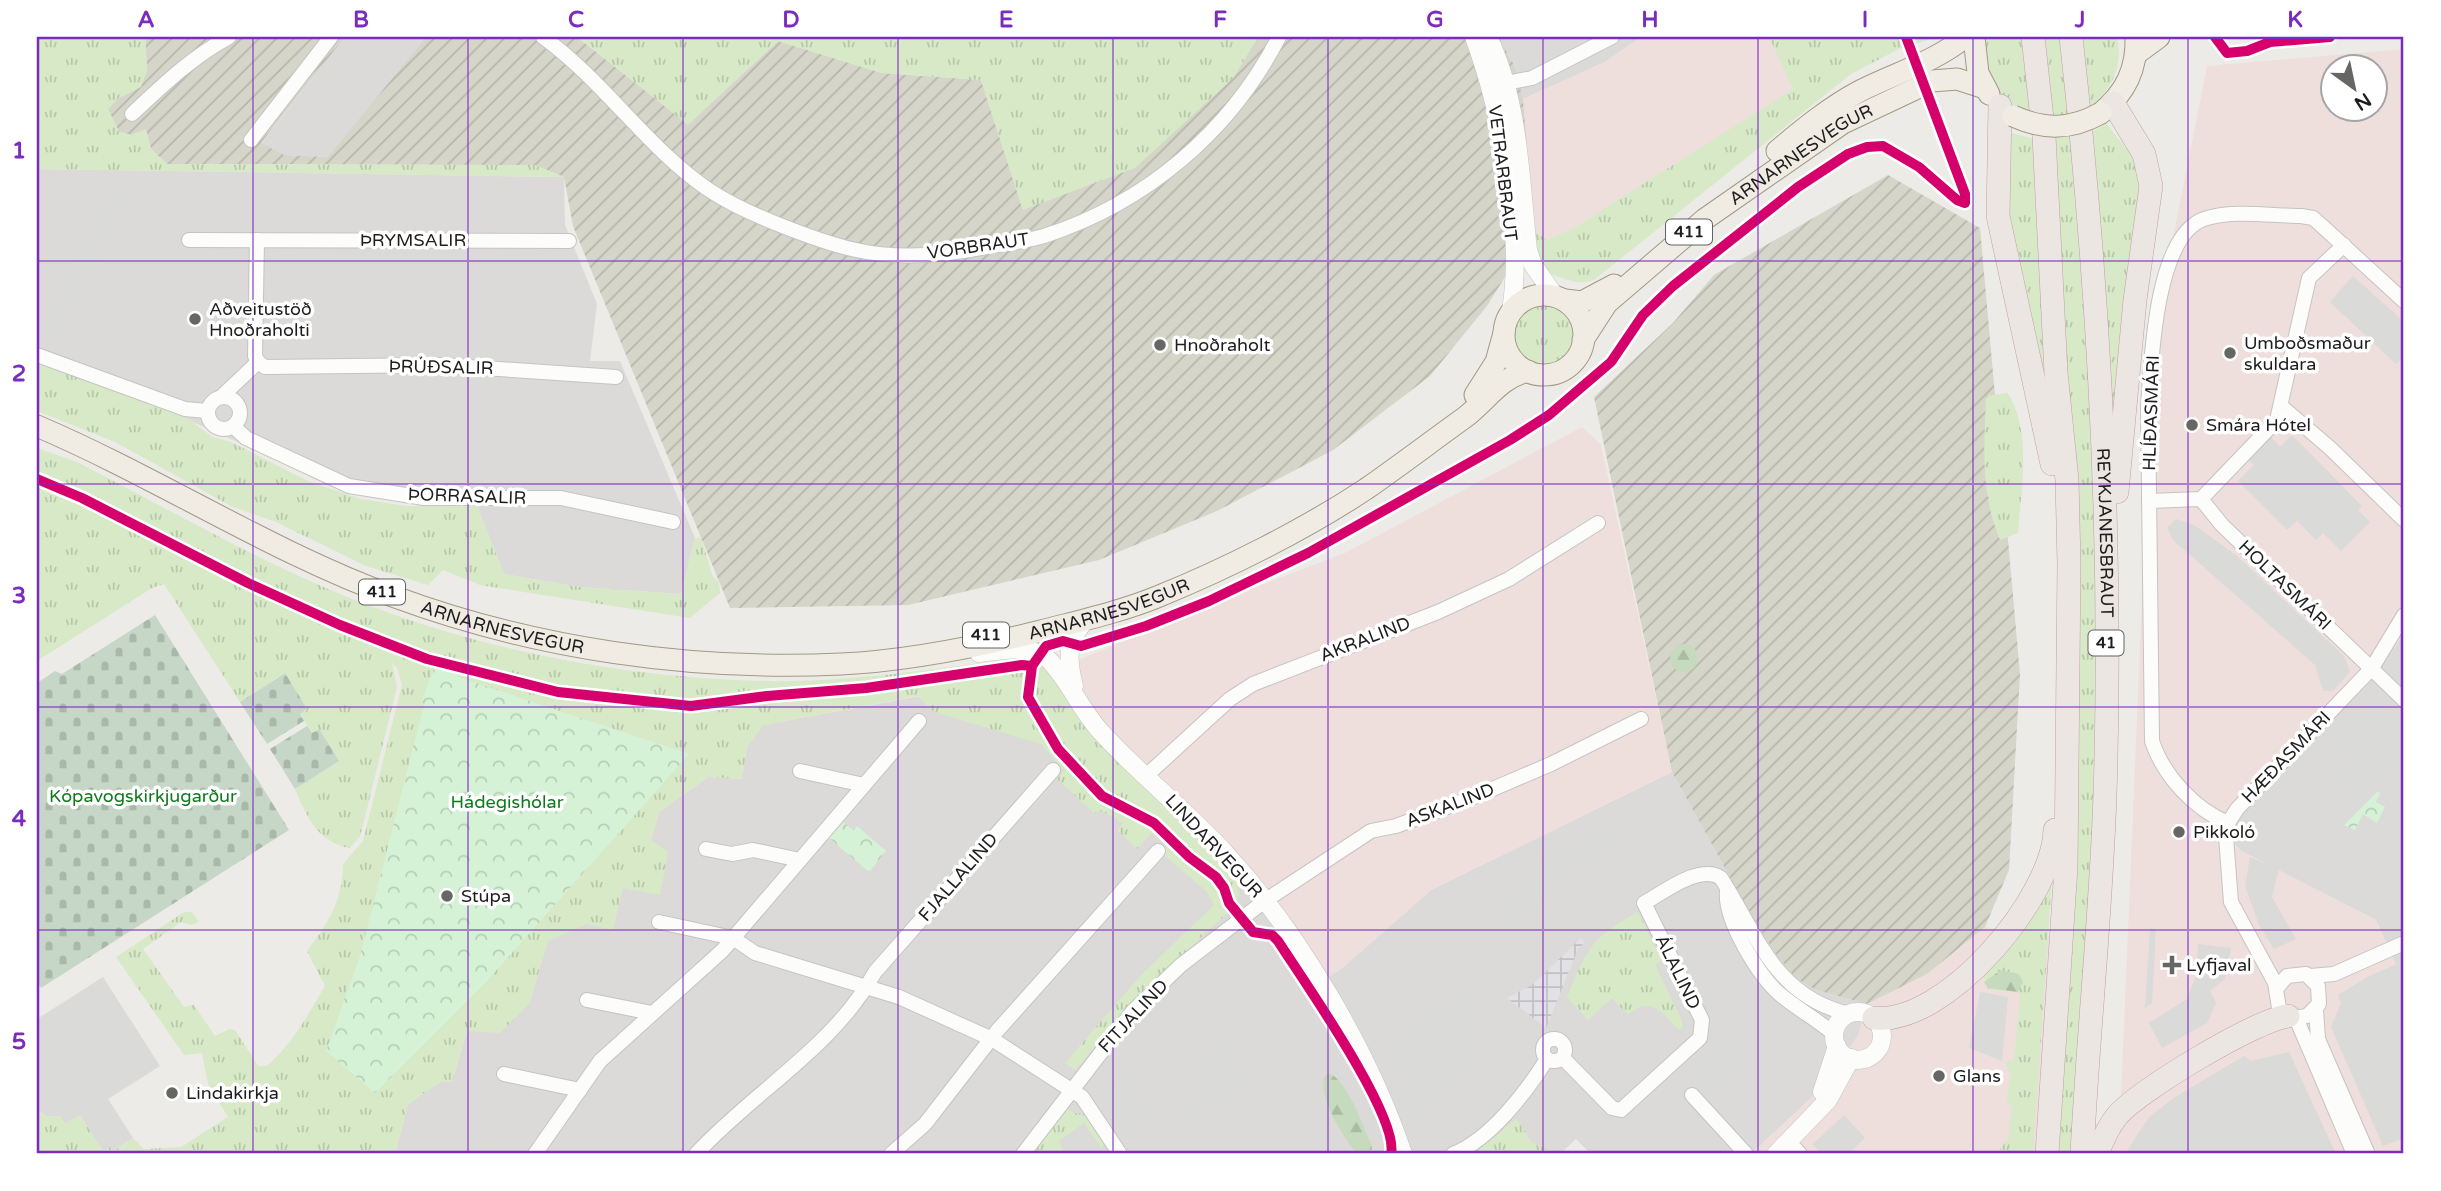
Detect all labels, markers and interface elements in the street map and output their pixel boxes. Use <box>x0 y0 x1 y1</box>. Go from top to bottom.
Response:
text: A <box>137 6 155 34</box>
text: B <box>353 6 369 34</box>
text: C <box>568 6 584 34</box>
text: D <box>782 6 800 34</box>
text: E <box>999 6 1013 34</box>
text: F <box>1213 6 1227 34</box>
text: G <box>1426 6 1444 34</box>
text: H <box>1641 6 1659 34</box>
text: I <box>1862 6 1868 34</box>
text: J <box>2074 6 2085 34</box>
text: K <box>2287 6 2303 34</box>
north arrow <box>2318 52 2388 122</box>
text: N <box>2350 88 2375 115</box>
street label: ARNARNESVEGUR <box>1725 100 1876 210</box>
street label: VETRARBRAUT <box>1484 104 1522 242</box>
text: 1 <box>12 137 26 165</box>
road number: 411 <box>1666 220 1712 244</box>
street label: VORBRAUT <box>926 228 1030 264</box>
street label: ÞRYMSALIR <box>360 229 466 251</box>
place label: Aðveitustöð Hnoðraholti <box>209 298 312 341</box>
marker: Aðveitustöð Hnoðraholti <box>187 311 203 327</box>
place label: Umboðsmaður skuldara <box>2244 332 2371 375</box>
place label: Hnoðraholt <box>1174 334 1270 356</box>
marker: Hnoðraholt <box>1152 337 1168 353</box>
marker: Umboðsmaður skuldara <box>2222 345 2238 361</box>
street label: ÞRÚÐSALIR <box>388 355 494 379</box>
street label: HLÍÐASMÁRI <box>2138 355 2164 471</box>
text: 2 <box>12 360 26 388</box>
place label: Smára Hótel <box>2206 414 2311 436</box>
marker: Smára Hótel <box>2184 417 2200 433</box>
street label: REYKJANESBRAUT <box>2092 447 2118 618</box>
street label: ÞORRASALIR <box>407 483 527 509</box>
street label: HOLTASMÁRI <box>2234 535 2336 635</box>
street label: ARNARNESVEGUR <box>1026 574 1193 645</box>
road number: 411 <box>359 580 405 604</box>
text: 3 <box>12 582 26 610</box>
street label: ARNARNESVEGUR <box>418 596 586 659</box>
street label: AKRALIND <box>1317 612 1413 666</box>
road number: 411 <box>963 622 1009 648</box>
road number: 41 <box>2088 630 2124 656</box>
street label: HÆÐASMÁRI <box>2237 707 2335 807</box>
street label: ASKALIND <box>1403 778 1497 832</box>
park label: Kópavogskirkjugarður <box>49 785 237 807</box>
street label: LINDARVEGUR <box>1160 790 1268 902</box>
park label: Hádegishólar <box>450 791 564 813</box>
text: 4 <box>12 805 27 833</box>
place label: Pikkoló <box>2193 821 2255 843</box>
marker: Pikkoló <box>2171 824 2187 840</box>
street label: FJALLALIND <box>914 828 1002 926</box>
place label: Stúpa <box>461 885 511 907</box>
marker: Stúpa <box>439 888 455 904</box>
street label: ÁLALIND <box>1651 931 1705 1013</box>
place label: Lyfjaval <box>2186 954 2251 976</box>
marker: Lyfjaval <box>2164 957 2180 973</box>
street label: FITJALIND <box>1093 975 1173 1057</box>
text: 5 <box>12 1028 26 1056</box>
place label: Glans <box>1953 1065 2001 1087</box>
marker: Glans <box>1931 1068 1947 1084</box>
place label: Lindakirkja <box>186 1082 279 1104</box>
marker: Lindakirkja <box>164 1085 180 1101</box>

